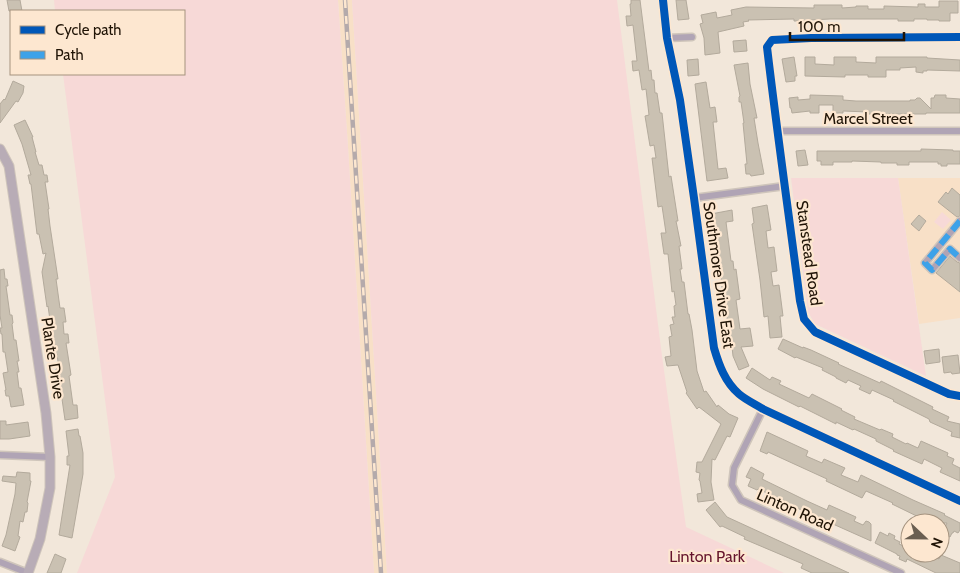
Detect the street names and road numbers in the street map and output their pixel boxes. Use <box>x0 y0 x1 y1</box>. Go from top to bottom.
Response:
street label: Marcel Street <box>823 109 913 128</box>
street label: Stanstead Road <box>792 199 826 307</box>
street label: Southmore Drive East <box>699 200 739 350</box>
street label: Plante Drive <box>37 316 69 400</box>
street label: Linton Road <box>754 485 836 535</box>

